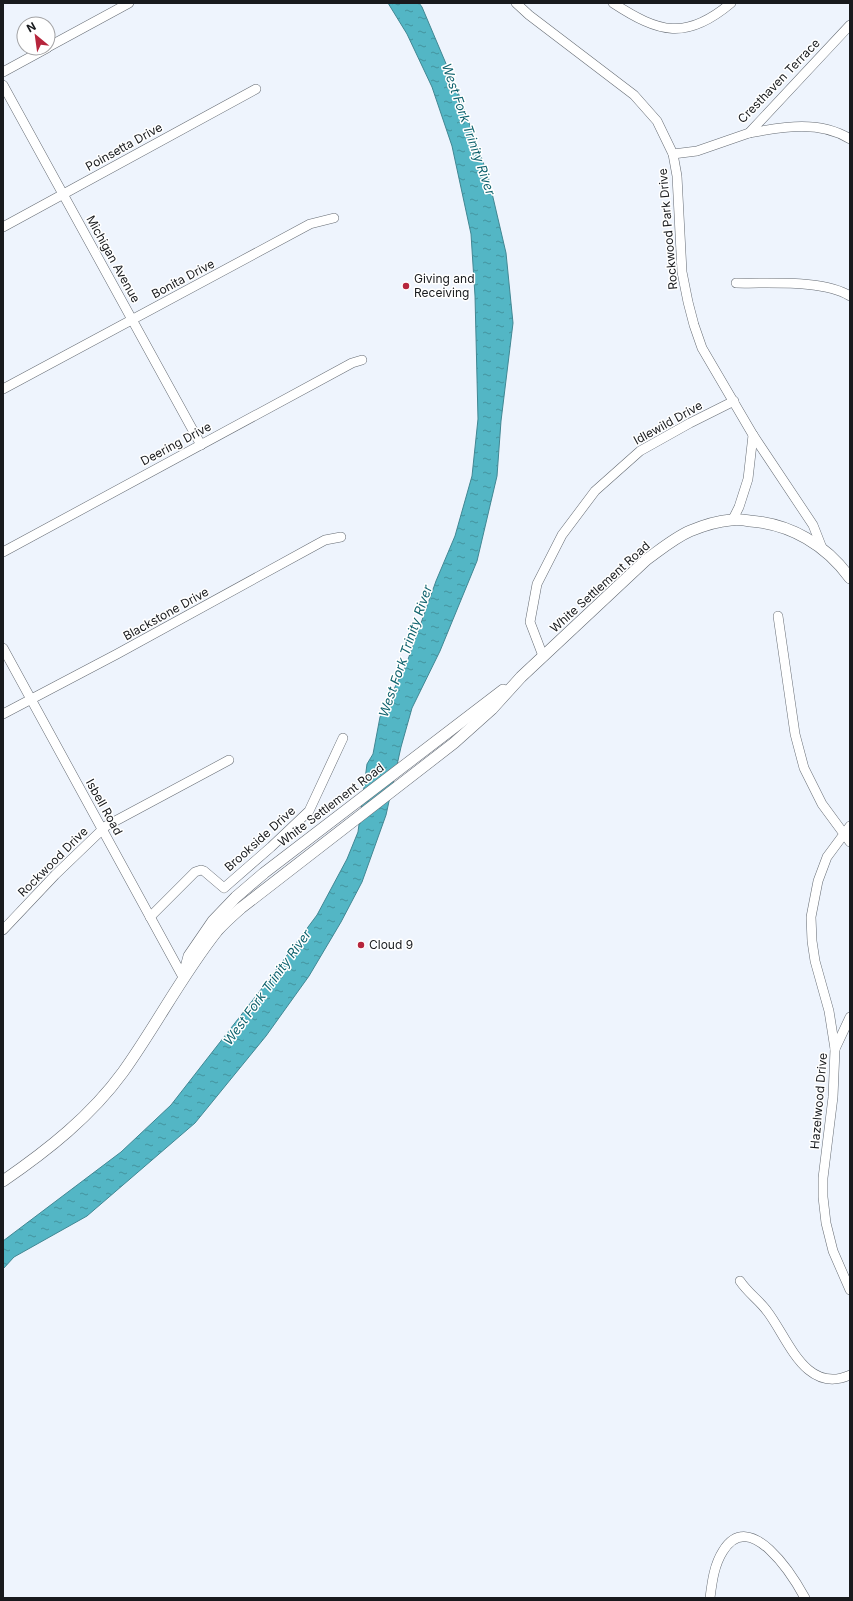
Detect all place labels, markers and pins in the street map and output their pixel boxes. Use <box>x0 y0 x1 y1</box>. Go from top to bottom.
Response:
place label: Giving and Receiving <box>414 271 475 300</box>
marker: Giving and Receiving <box>401 281 411 291</box>
place label: Cloud 9 <box>369 937 413 952</box>
marker: Cloud 9 <box>356 940 366 950</box>

